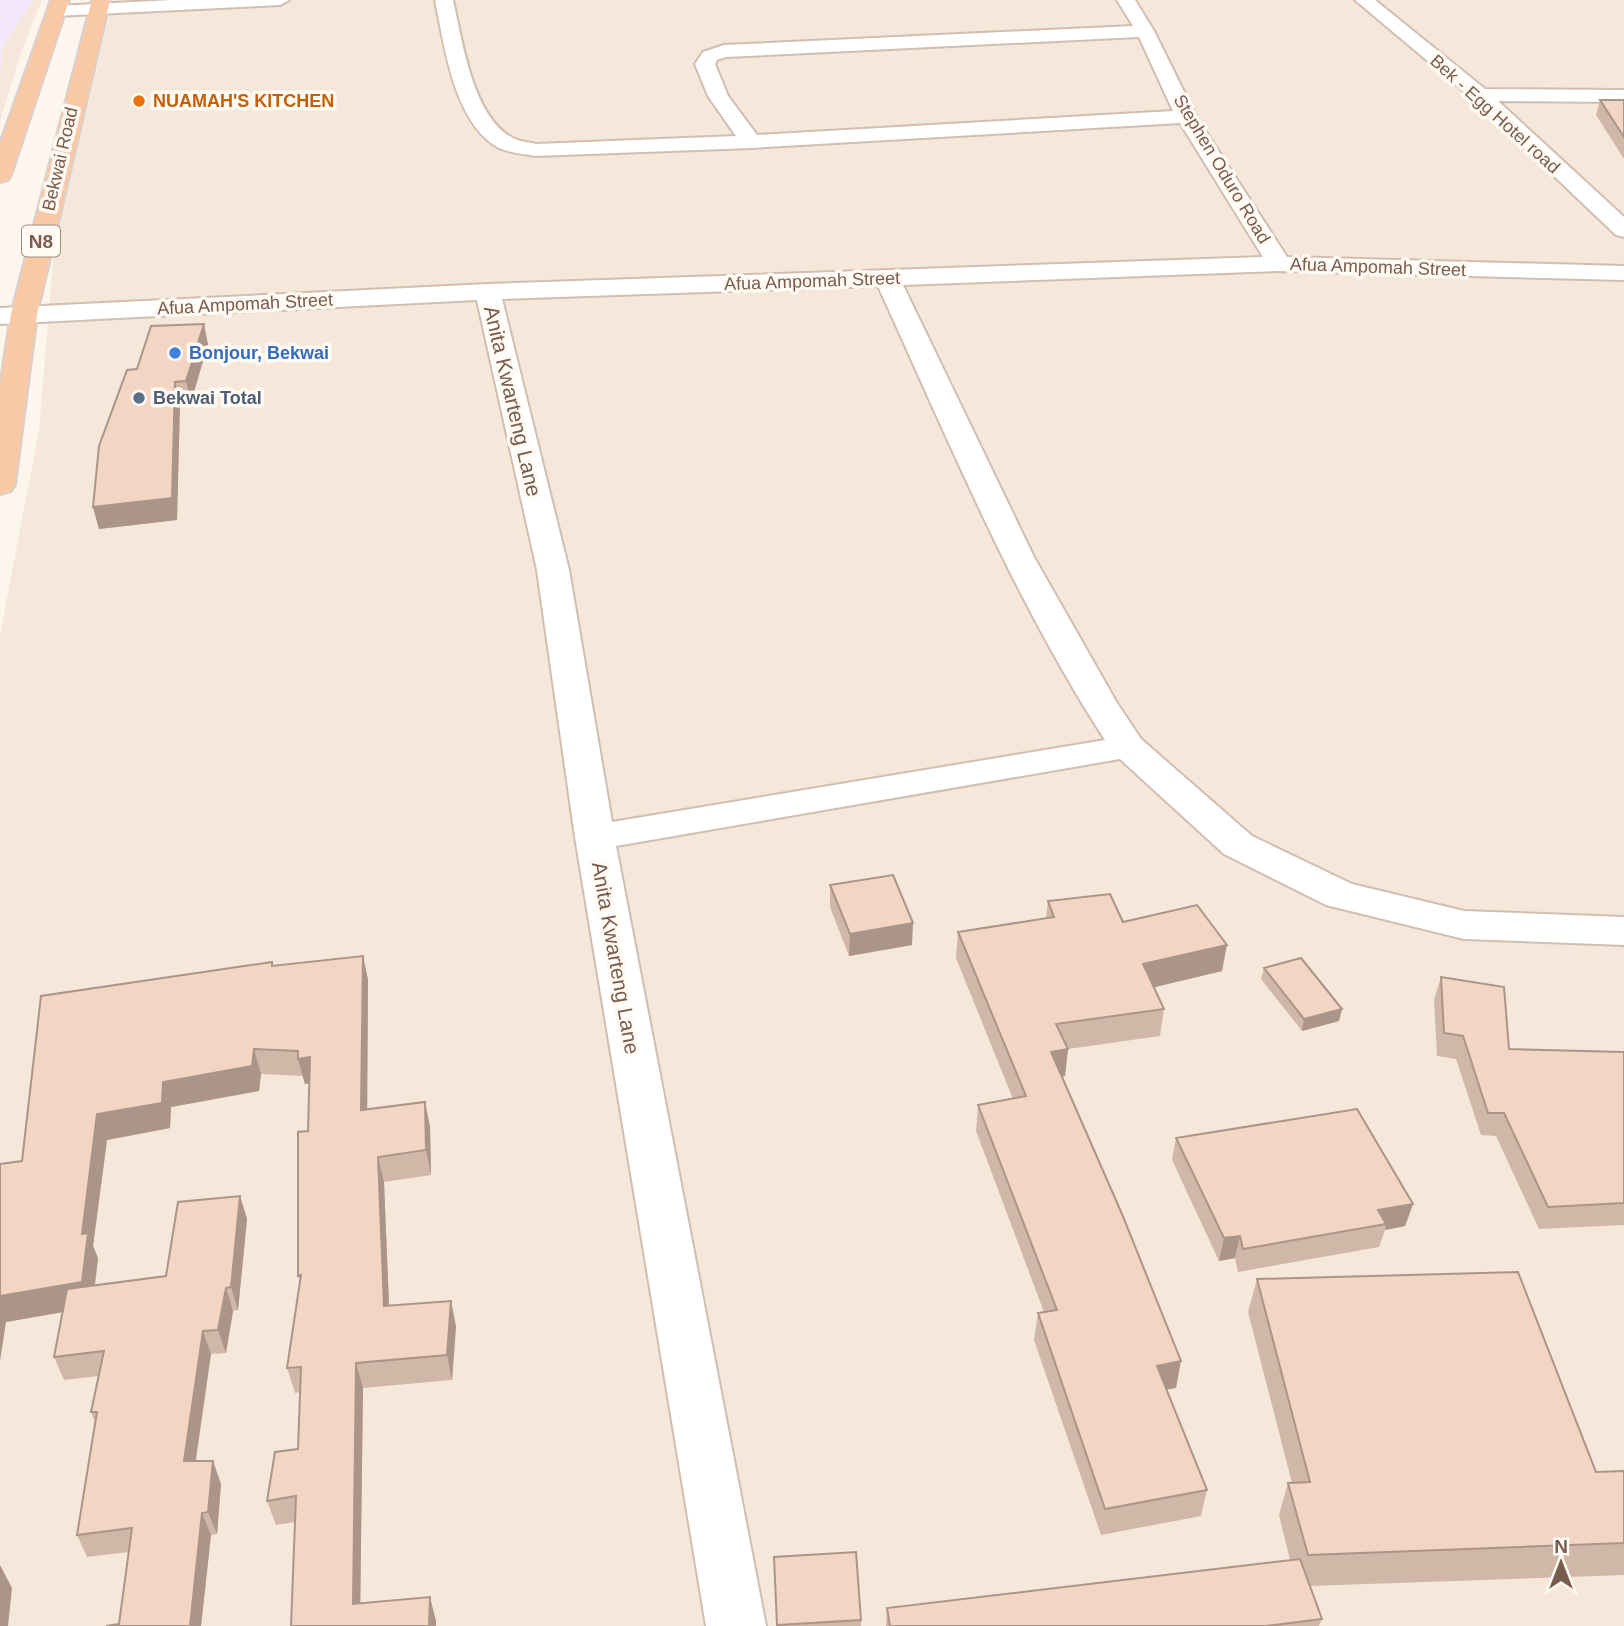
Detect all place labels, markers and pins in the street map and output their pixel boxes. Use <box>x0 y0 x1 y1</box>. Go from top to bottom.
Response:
place label: NUAMAH'S KITCHEN <box>153 91 334 111</box>
marker: NUAMAH'S KITCHEN <box>131 93 147 109</box>
place label: Bonjour, Bekwai <box>189 343 329 363</box>
marker: Bonjour, Bekwai <box>167 345 183 361</box>
place label: Bekwai Total <box>153 388 262 408</box>
marker: Bekwai Total <box>131 390 147 406</box>

